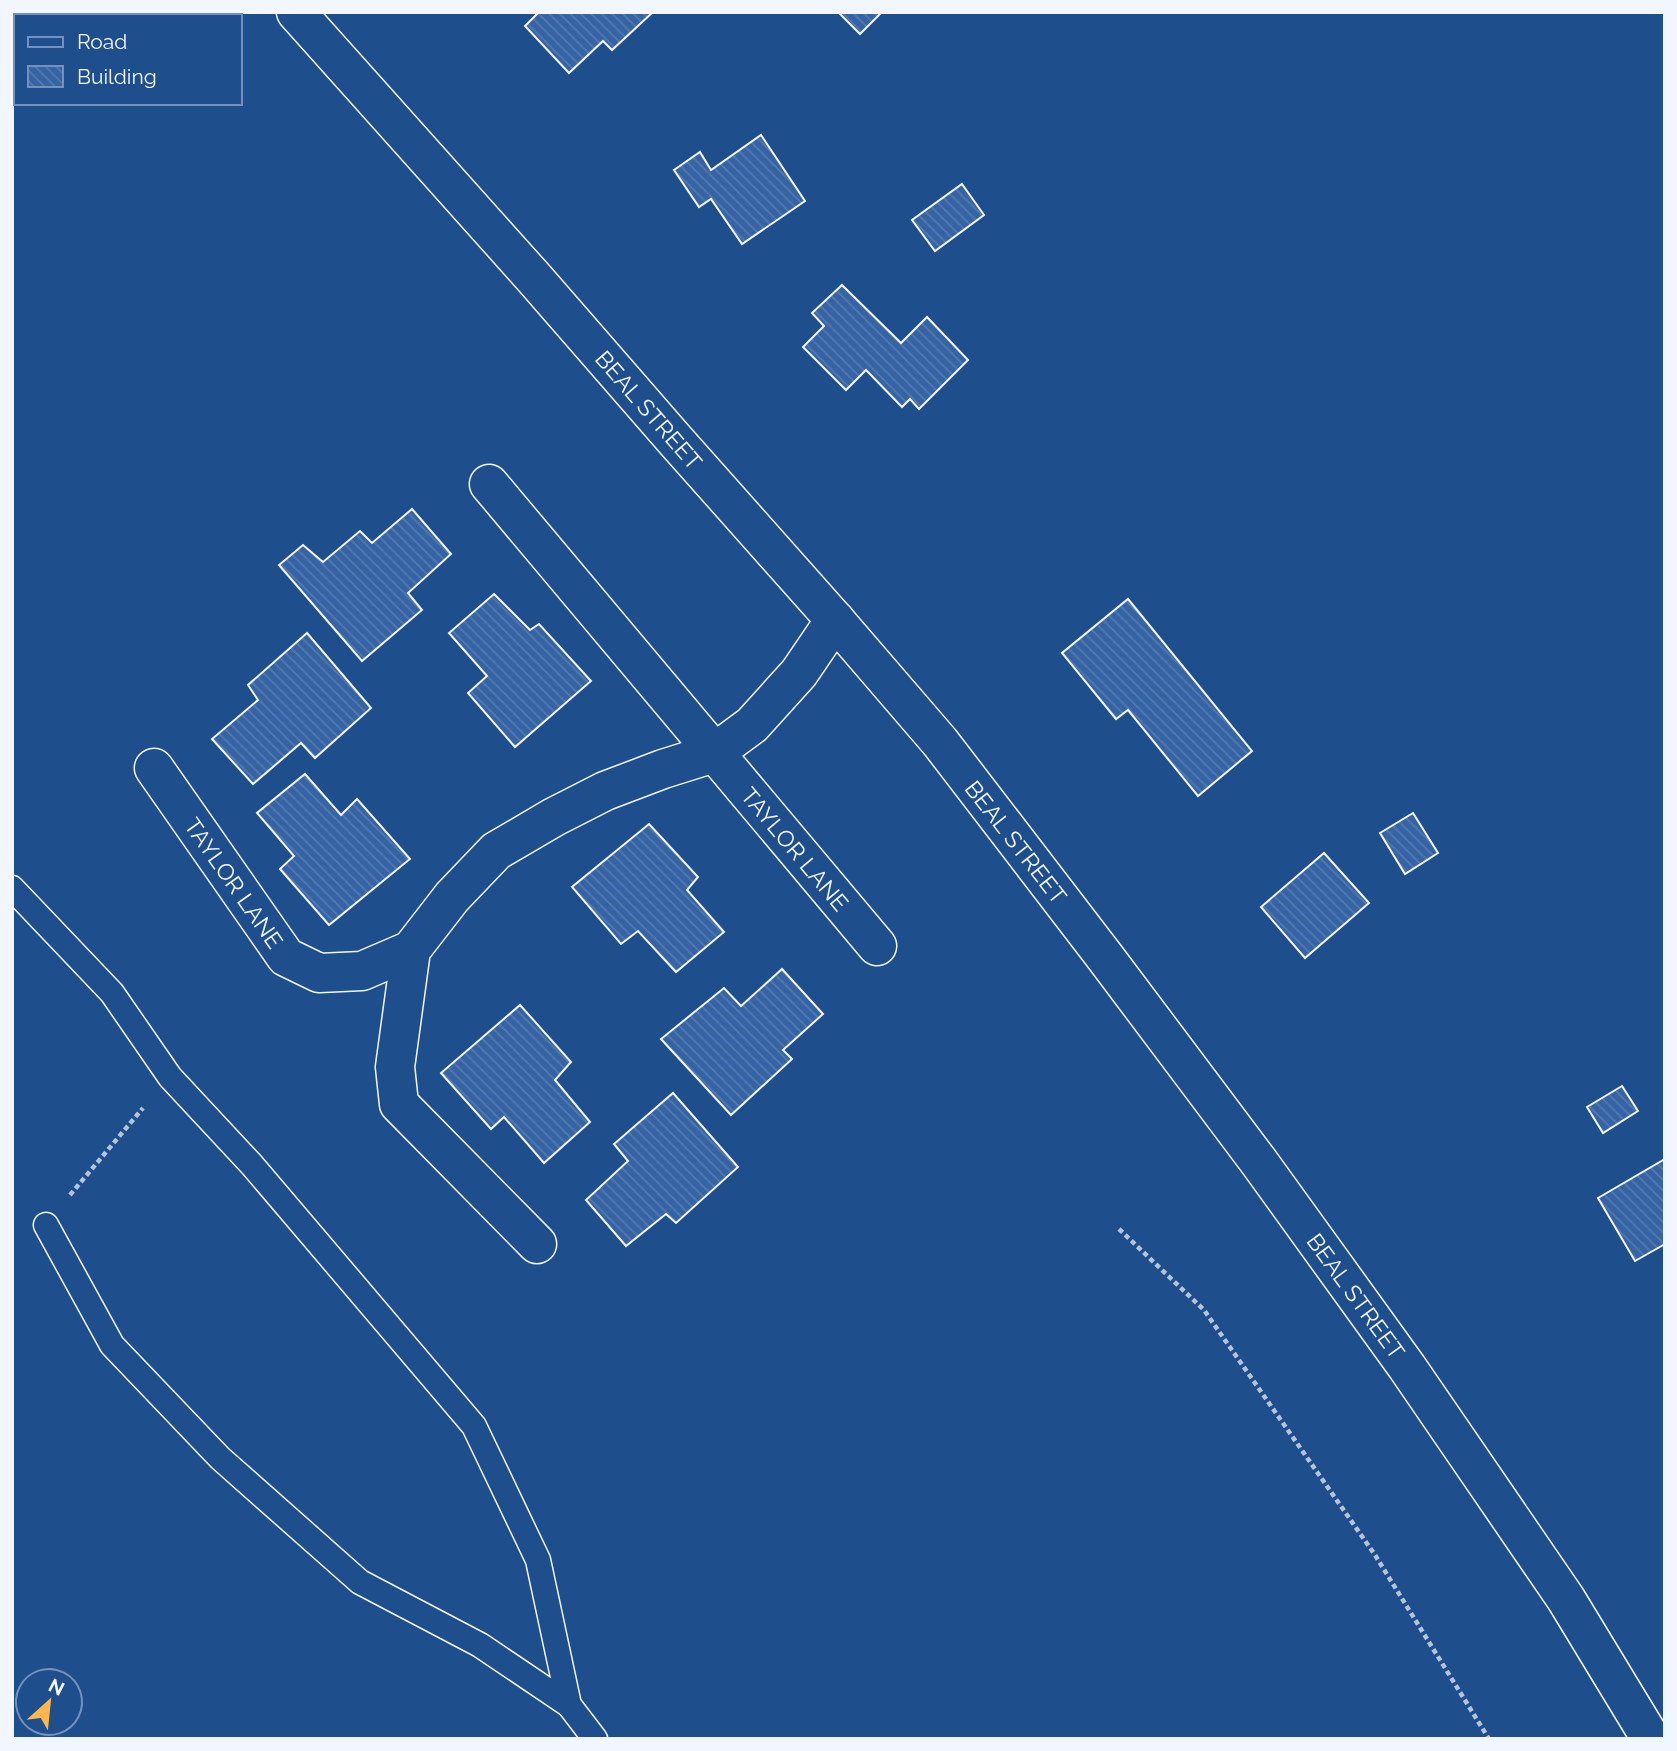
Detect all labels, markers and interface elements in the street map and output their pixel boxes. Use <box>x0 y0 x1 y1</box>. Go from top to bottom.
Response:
legend <box>14 14 242 105</box>
text: Road <box>77 29 127 54</box>
text: Building <box>77 64 157 89</box>
street label: BEAL STREET <box>590 345 708 475</box>
street label: BEAL STREET <box>960 775 1072 909</box>
street label: TAYLOR LANE <box>736 782 854 916</box>
street label: TAYLOR LANE <box>179 813 289 953</box>
street label: BEAL STREET <box>1301 1228 1411 1364</box>
north arrow <box>14 1667 84 1737</box>
text: N <box>45 1674 68 1700</box>

